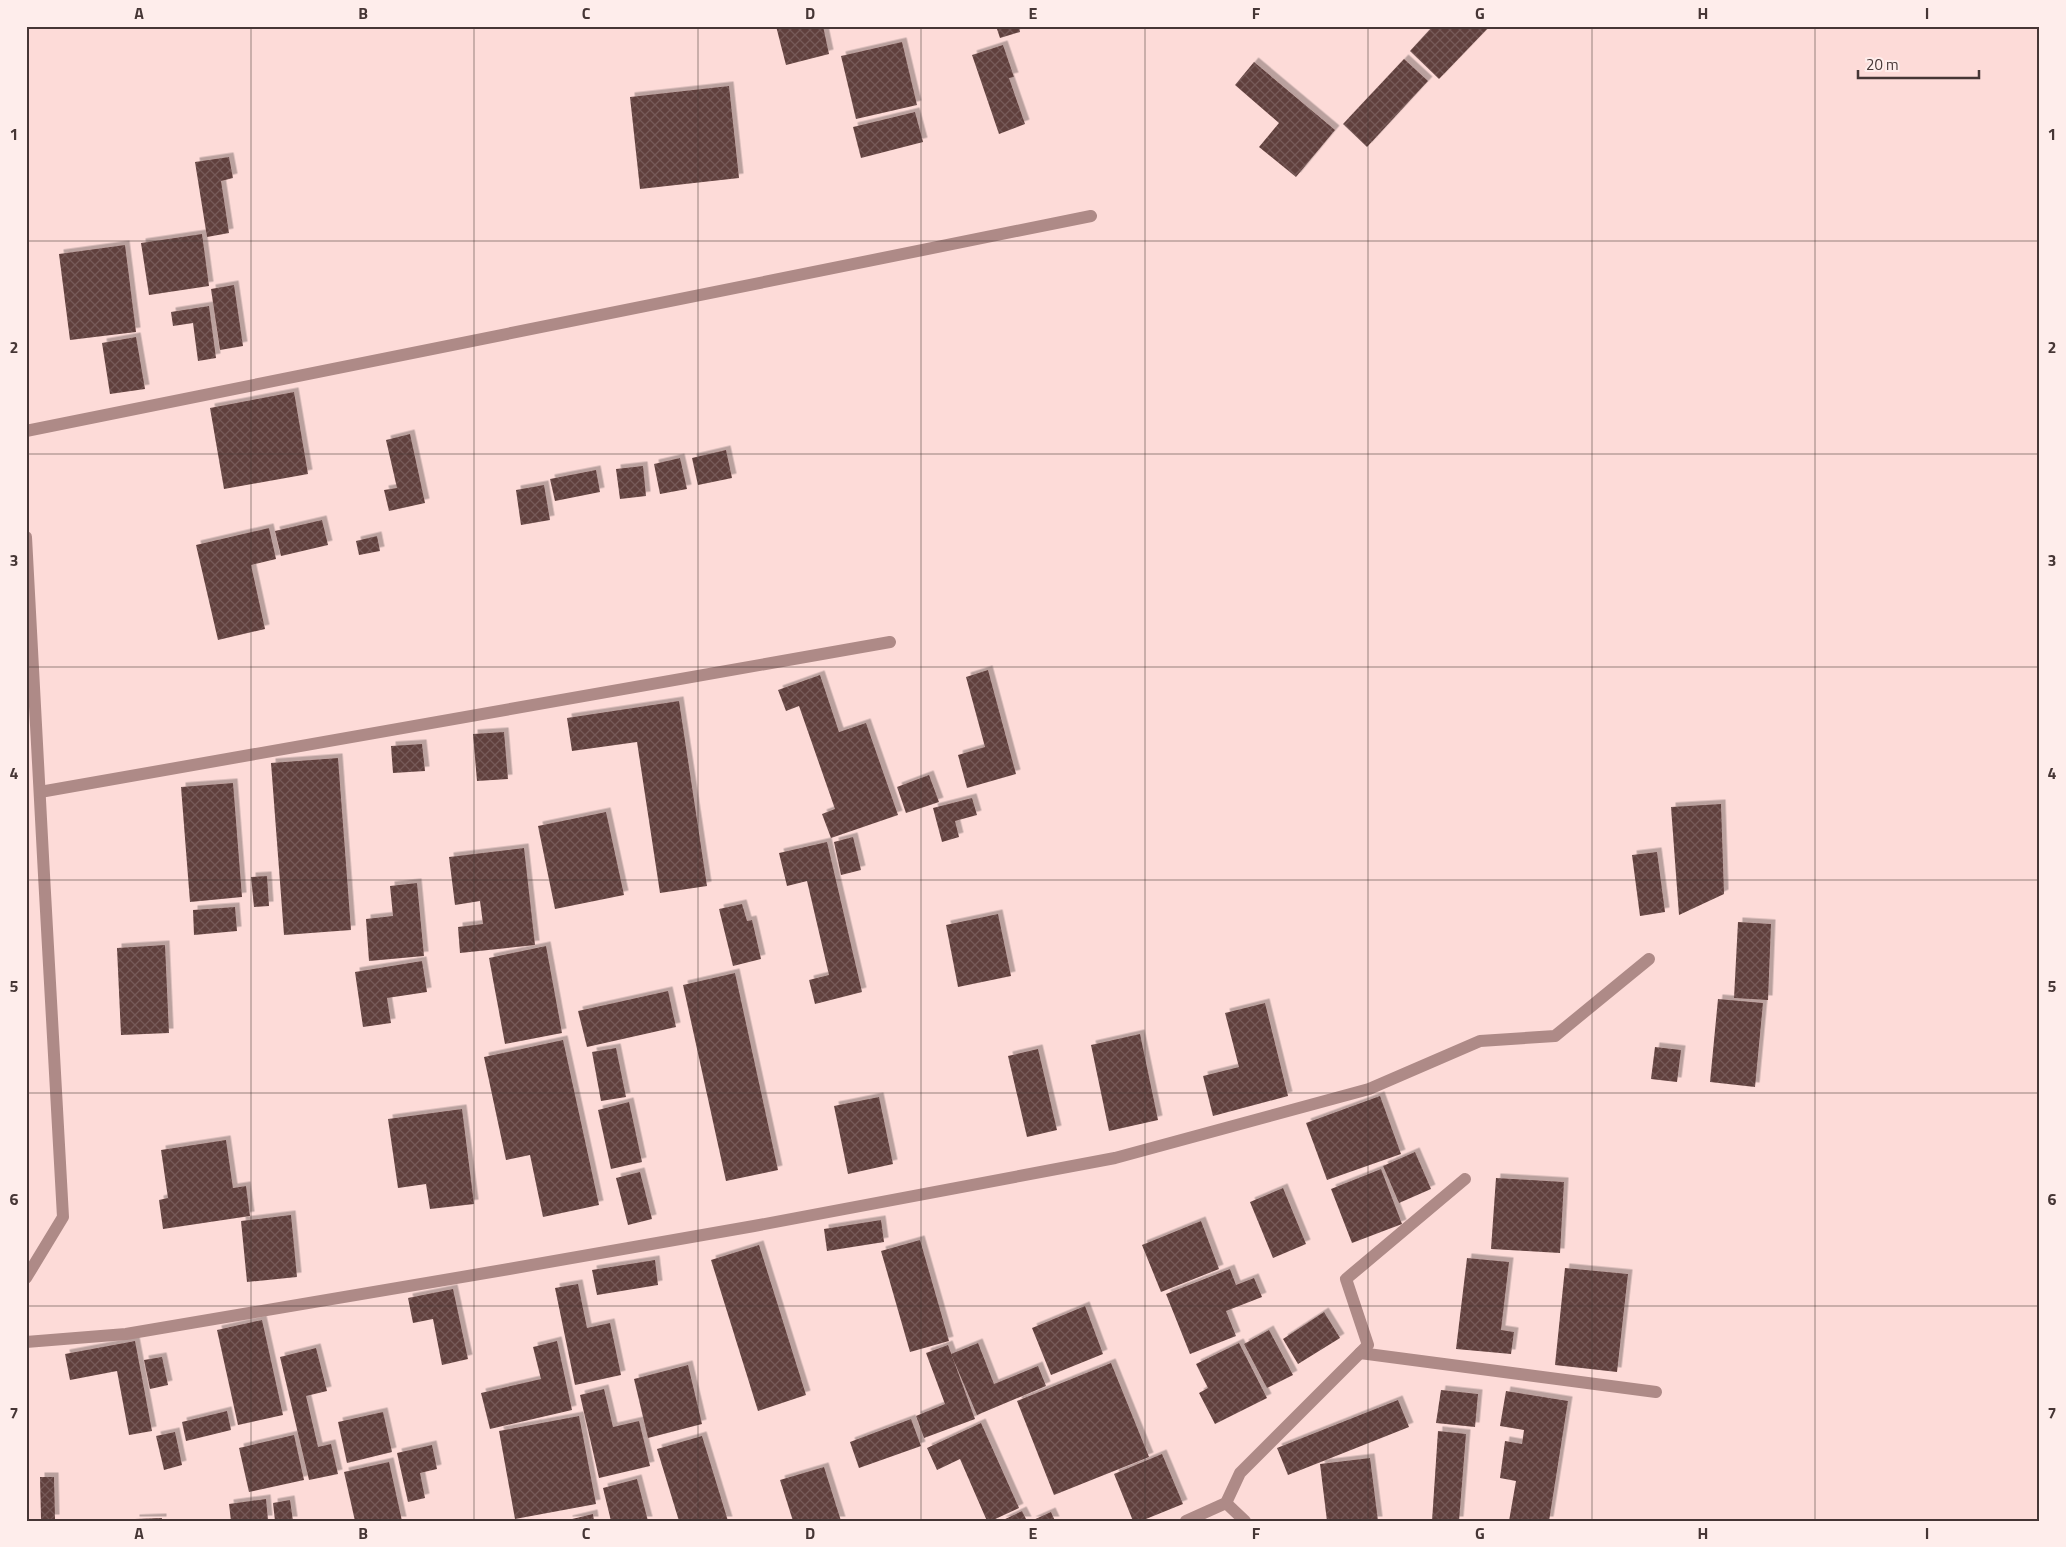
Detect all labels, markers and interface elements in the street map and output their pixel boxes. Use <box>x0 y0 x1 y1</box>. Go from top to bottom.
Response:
text: A <box>134 1 144 25</box>
text: B <box>358 1 368 25</box>
text: C <box>582 1 591 25</box>
text: D <box>805 1 815 25</box>
text: E <box>1029 1 1038 25</box>
text: F <box>1252 1 1261 25</box>
text: G <box>1475 1 1485 25</box>
text: H <box>1698 1 1708 25</box>
text: I <box>1925 1 1929 25</box>
scale bar <box>1858 48 1980 80</box>
text: 20 m <box>1866 53 1899 76</box>
text: 1 <box>10 122 18 146</box>
text: 1 <box>2048 122 2056 146</box>
text: 2 <box>10 335 18 359</box>
text: 2 <box>2048 335 2056 359</box>
text: 3 <box>10 548 18 572</box>
text: 3 <box>2048 548 2056 572</box>
text: 4 <box>10 761 19 785</box>
text: 4 <box>2048 761 2057 785</box>
text: 5 <box>10 974 19 998</box>
text: 5 <box>2048 974 2057 998</box>
text: 6 <box>10 1187 19 1211</box>
text: 6 <box>2048 1187 2057 1211</box>
text: 7 <box>10 1401 18 1425</box>
text: 7 <box>2048 1401 2056 1425</box>
text: A <box>134 1521 144 1545</box>
text: B <box>358 1521 368 1545</box>
text: C <box>582 1521 591 1545</box>
text: D <box>805 1521 815 1545</box>
text: E <box>1029 1521 1038 1545</box>
text: F <box>1252 1521 1261 1545</box>
text: G <box>1475 1521 1485 1545</box>
text: H <box>1698 1521 1708 1545</box>
text: I <box>1925 1521 1929 1545</box>

